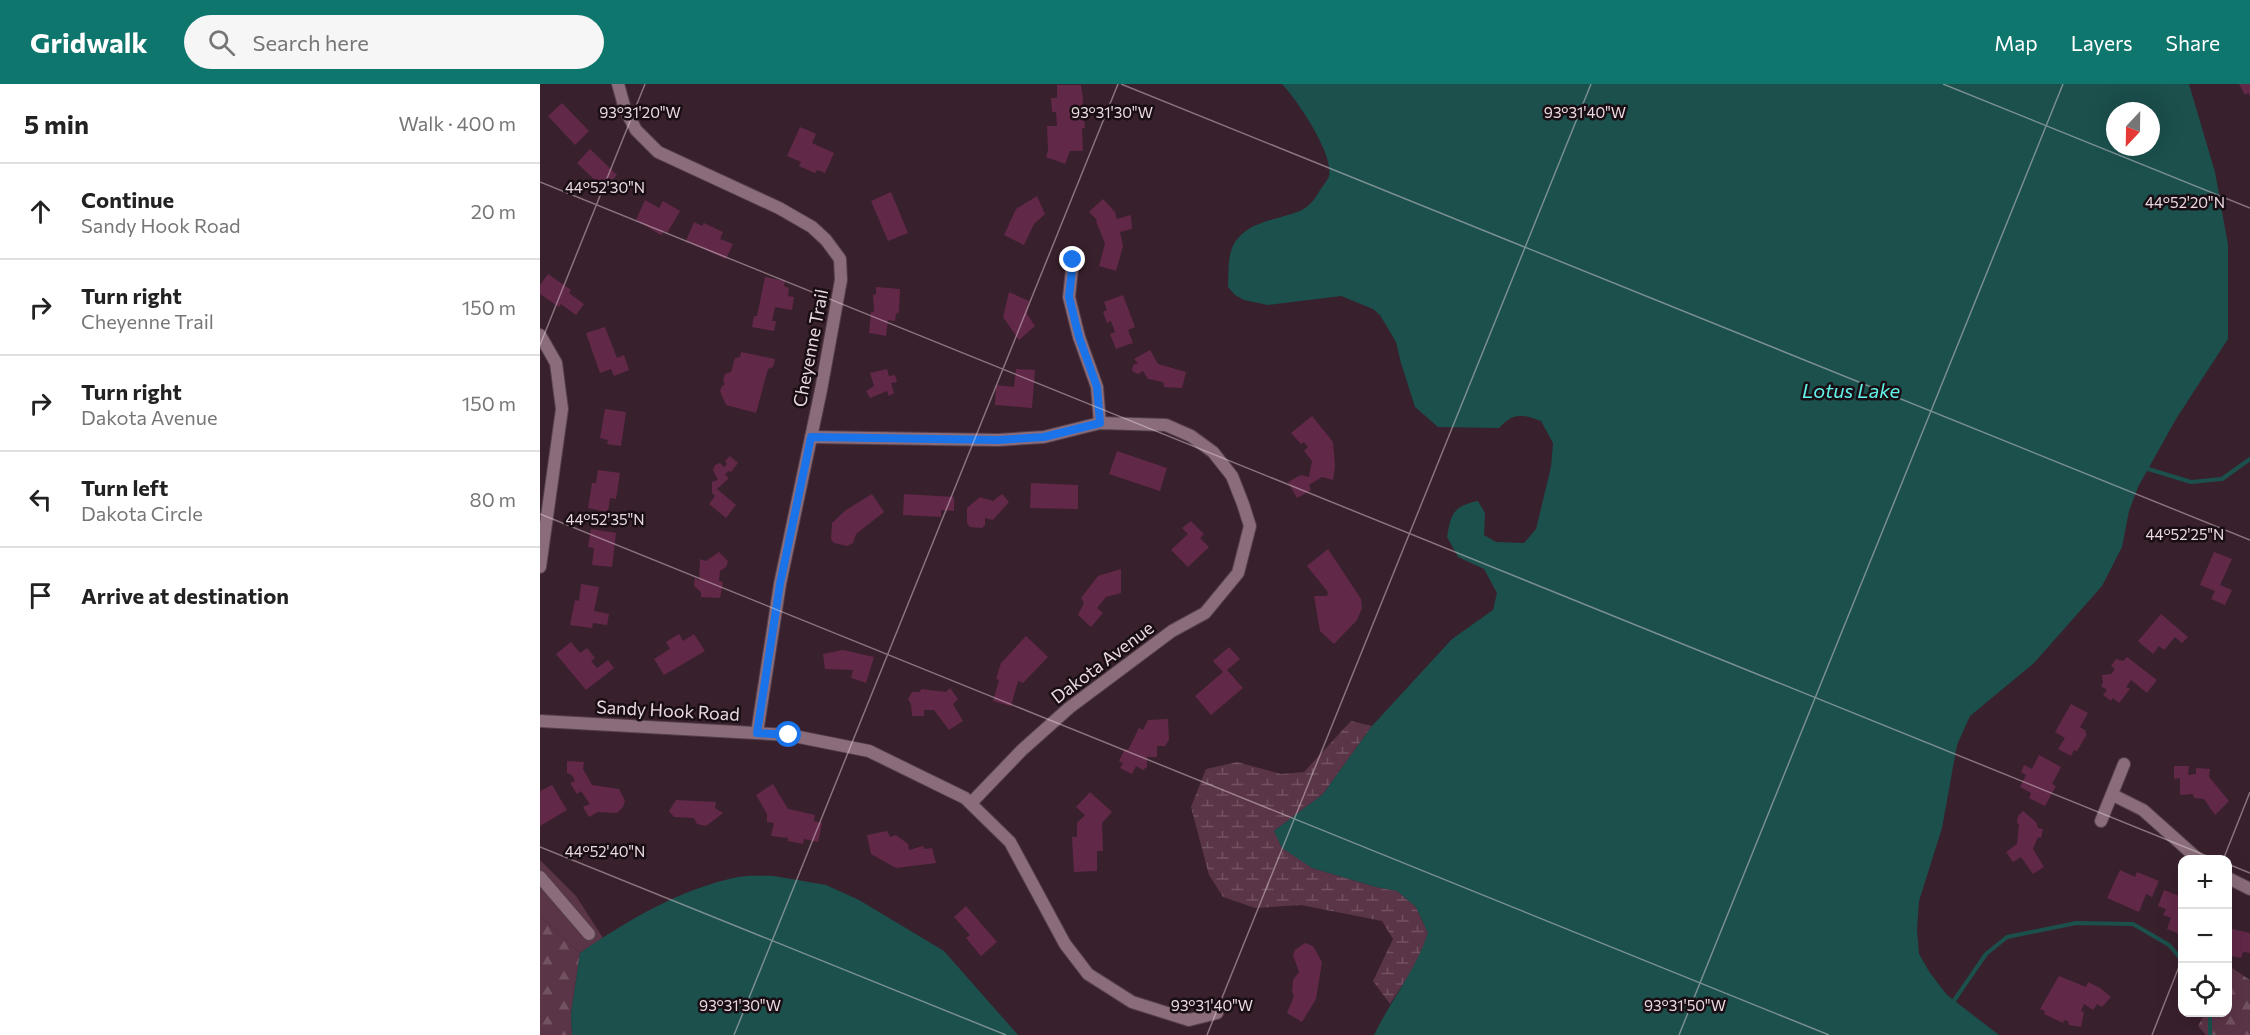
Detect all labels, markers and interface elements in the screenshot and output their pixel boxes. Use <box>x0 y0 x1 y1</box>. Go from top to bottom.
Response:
search box <box>184 15 604 69</box>
text: Gridwalk <box>30 25 148 59</box>
icon: search <box>205 26 238 59</box>
text: Search here <box>253 29 369 56</box>
text: Map <box>1994 30 2038 55</box>
text: Layers <box>2071 30 2133 55</box>
text: Share <box>2166 30 2220 55</box>
north arrow <box>2106 102 2160 156</box>
text: 93°31'20"W <box>599 103 681 121</box>
text: 93°31'30"W <box>1071 103 1153 121</box>
text: 93°31'40"W <box>1544 103 1626 121</box>
text: 5 min <box>24 108 89 139</box>
text: Walk · 400 m <box>399 111 516 135</box>
text: 44°52'30"N <box>565 178 645 196</box>
text: Continue <box>81 186 174 213</box>
text: 44°52'20"N <box>2145 193 2225 211</box>
icon: ahead <box>24 195 57 228</box>
text: 20 m <box>471 199 516 223</box>
text: Sandy Hook Road <box>81 213 241 237</box>
route end <box>1059 246 1085 272</box>
text: Turn right <box>81 282 182 309</box>
street label: Cheyenne Trail <box>788 287 832 409</box>
icon: right <box>24 291 57 324</box>
text: 150 m <box>462 295 516 319</box>
text: Cheyenne Trail <box>81 309 214 333</box>
text: Turn right <box>81 378 182 405</box>
water label: Lotus Lake <box>1802 378 1901 402</box>
icon: right <box>24 387 57 420</box>
text: 150 m <box>462 391 516 415</box>
text: Dakota Avenue <box>81 405 218 429</box>
text: Turn left <box>81 474 168 501</box>
icon: left <box>24 483 57 516</box>
text: 80 m <box>470 487 516 511</box>
text: Dakota Circle <box>81 501 203 525</box>
text: 44°52'35"N <box>565 510 645 528</box>
text: 44°52'25"N <box>2146 525 2224 543</box>
icon: arrive <box>24 579 57 612</box>
text: Arrive at destination <box>81 582 289 609</box>
street label: Dakota Avenue <box>1046 616 1158 708</box>
street label: Sandy Hook Road <box>596 695 740 725</box>
route start <box>775 721 801 747</box>
text: 44°52'40"N <box>565 842 645 860</box>
map controls <box>2178 855 2232 1017</box>
button: + <box>2178 855 2232 909</box>
button: − <box>2178 909 2232 963</box>
button: locate <box>2178 963 2232 1017</box>
text: 93°31'30"W <box>699 996 781 1014</box>
text: 93°31'40"W <box>1171 996 1253 1014</box>
text: 93°31'50"W <box>1644 996 1726 1014</box>

